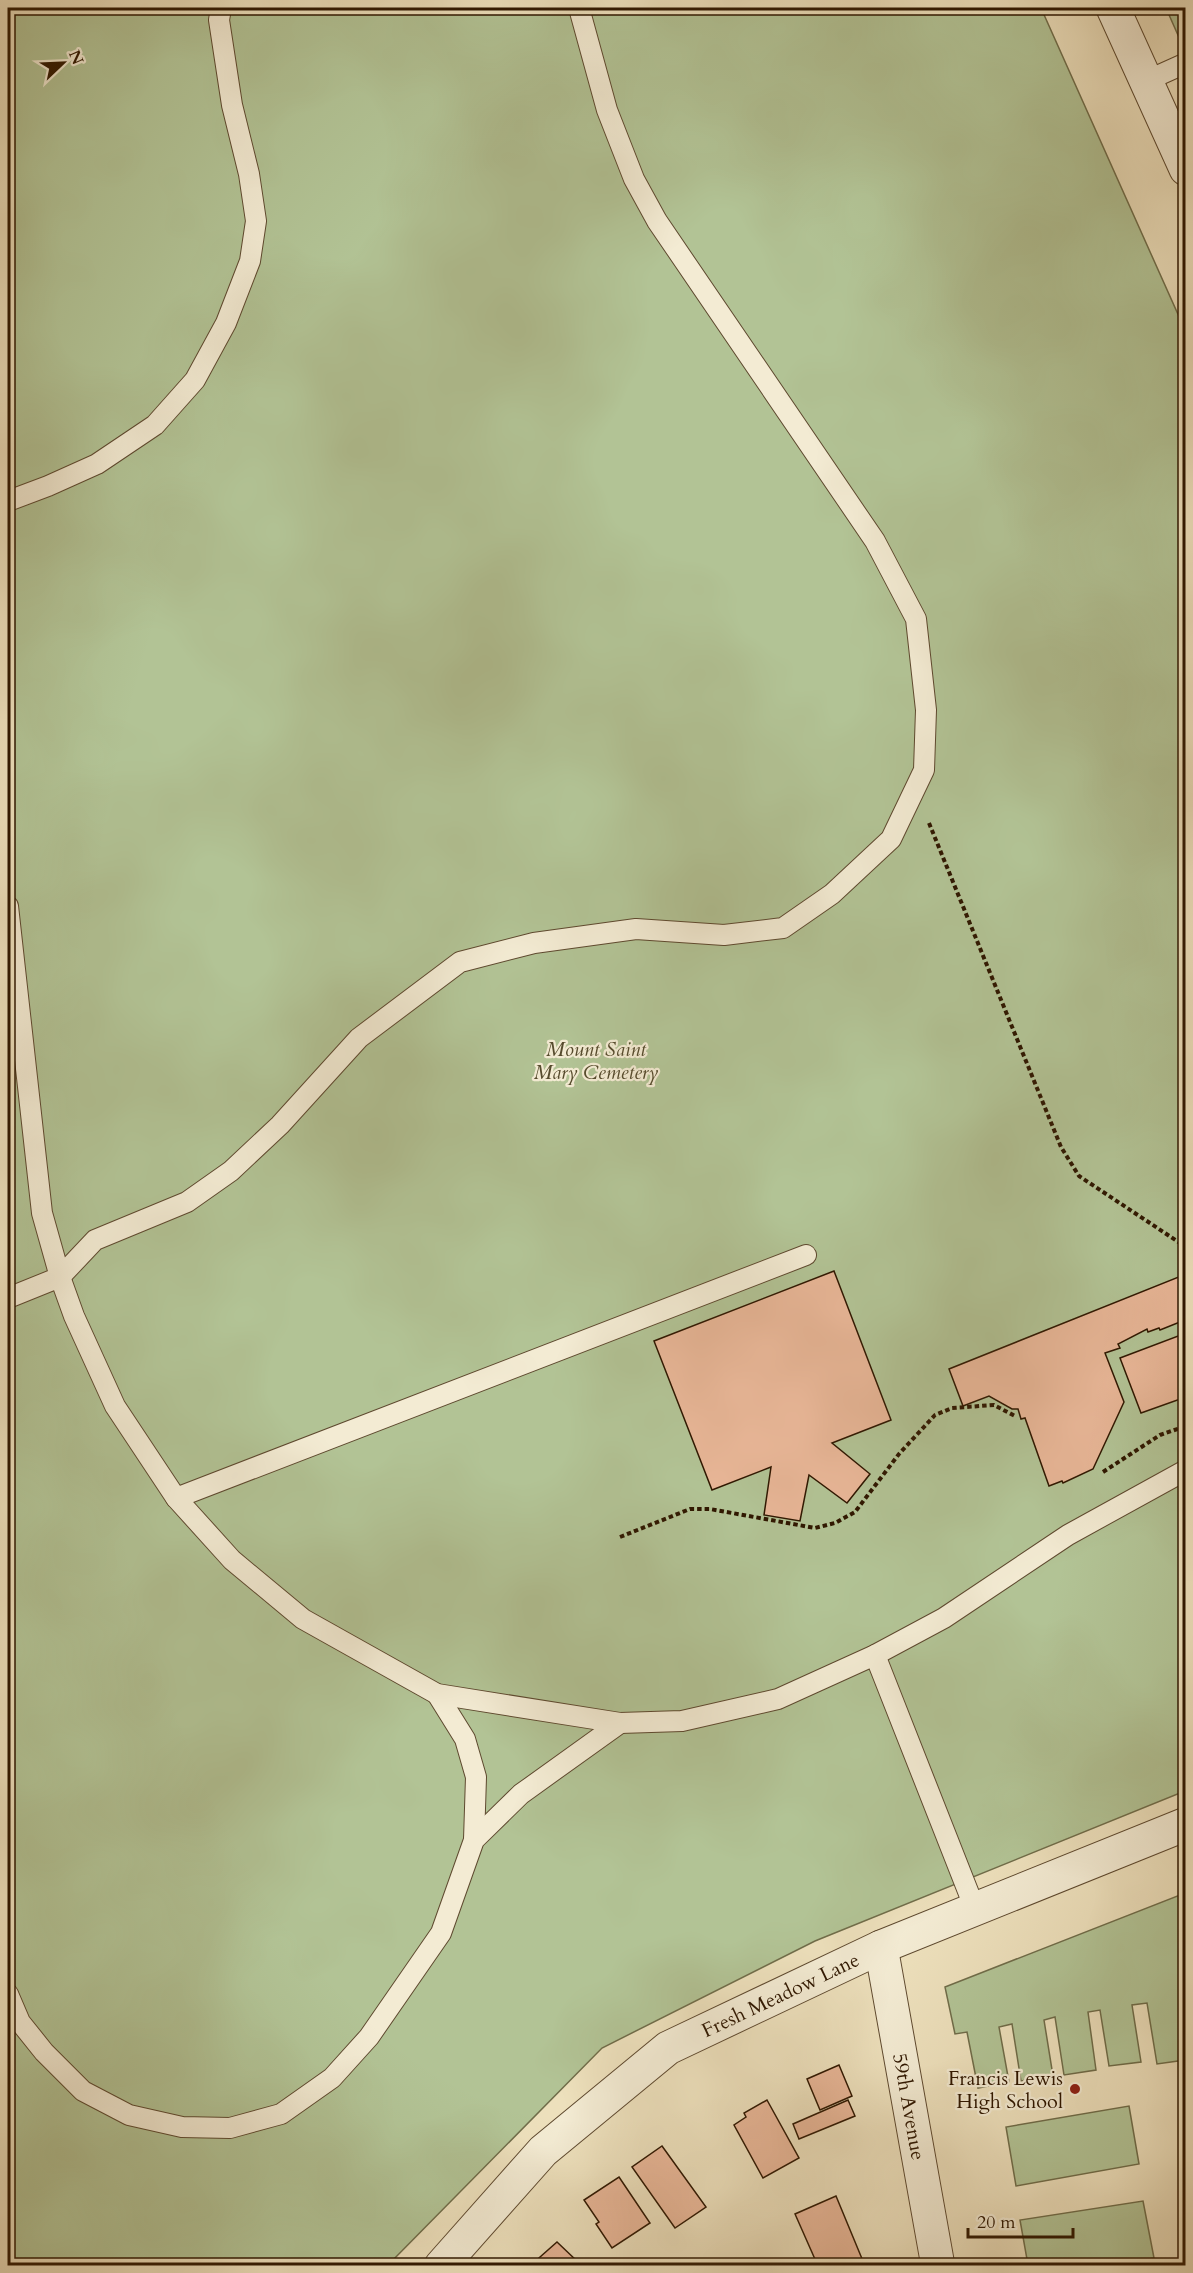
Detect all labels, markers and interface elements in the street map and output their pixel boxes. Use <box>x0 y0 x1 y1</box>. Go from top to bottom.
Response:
north arrow <box>33 33 93 93</box>
text: N <box>63 47 89 68</box>
park label: Mount Saint Mary Cemetery <box>534 1036 658 1086</box>
street label: Fresh Meadow Lane <box>697 1946 864 2044</box>
street label: 59th Avenue <box>886 2051 932 2162</box>
place label: Francis Lewis High School <box>948 2065 1063 2115</box>
marker: Francis Lewis High School <box>1068 2082 1082 2096</box>
scale bar <box>968 2201 1073 2239</box>
text: 20 m <box>977 2210 1016 2235</box>

